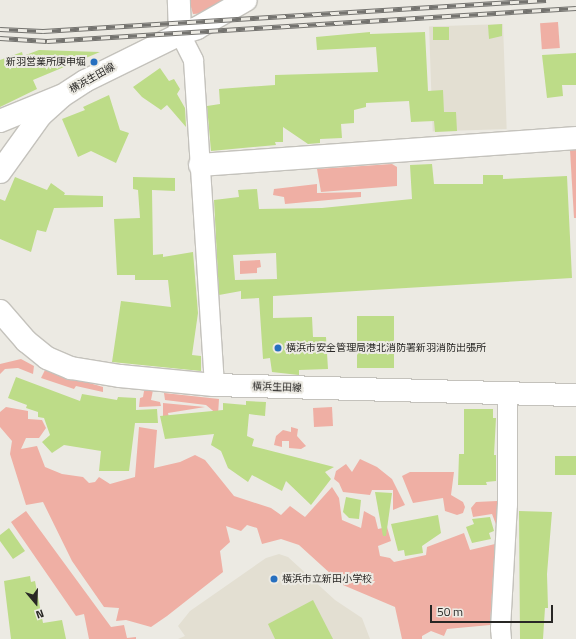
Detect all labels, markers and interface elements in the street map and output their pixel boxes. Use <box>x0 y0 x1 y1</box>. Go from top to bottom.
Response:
place label: 新羽営業所庚申堀 <box>6 56 86 68</box>
marker: 新羽営業所庚申堀 <box>89 57 99 67</box>
street label: 横浜生田線 <box>67 61 117 95</box>
place label: 横浜市安全管理局港北消防署新羽消防出張所 <box>286 342 486 354</box>
marker: 横浜市安全管理局港北消防署新羽消防出張所 <box>273 343 283 353</box>
street label: 横浜生田線 <box>252 380 302 394</box>
place label: 横浜市立新田小学校 <box>282 573 372 585</box>
marker: 横浜市立新田小学校 <box>269 574 279 584</box>
north arrow <box>16 583 56 623</box>
scale bar <box>432 597 555 623</box>
text: 50 m <box>437 602 463 621</box>
text: N <box>34 606 46 623</box>

